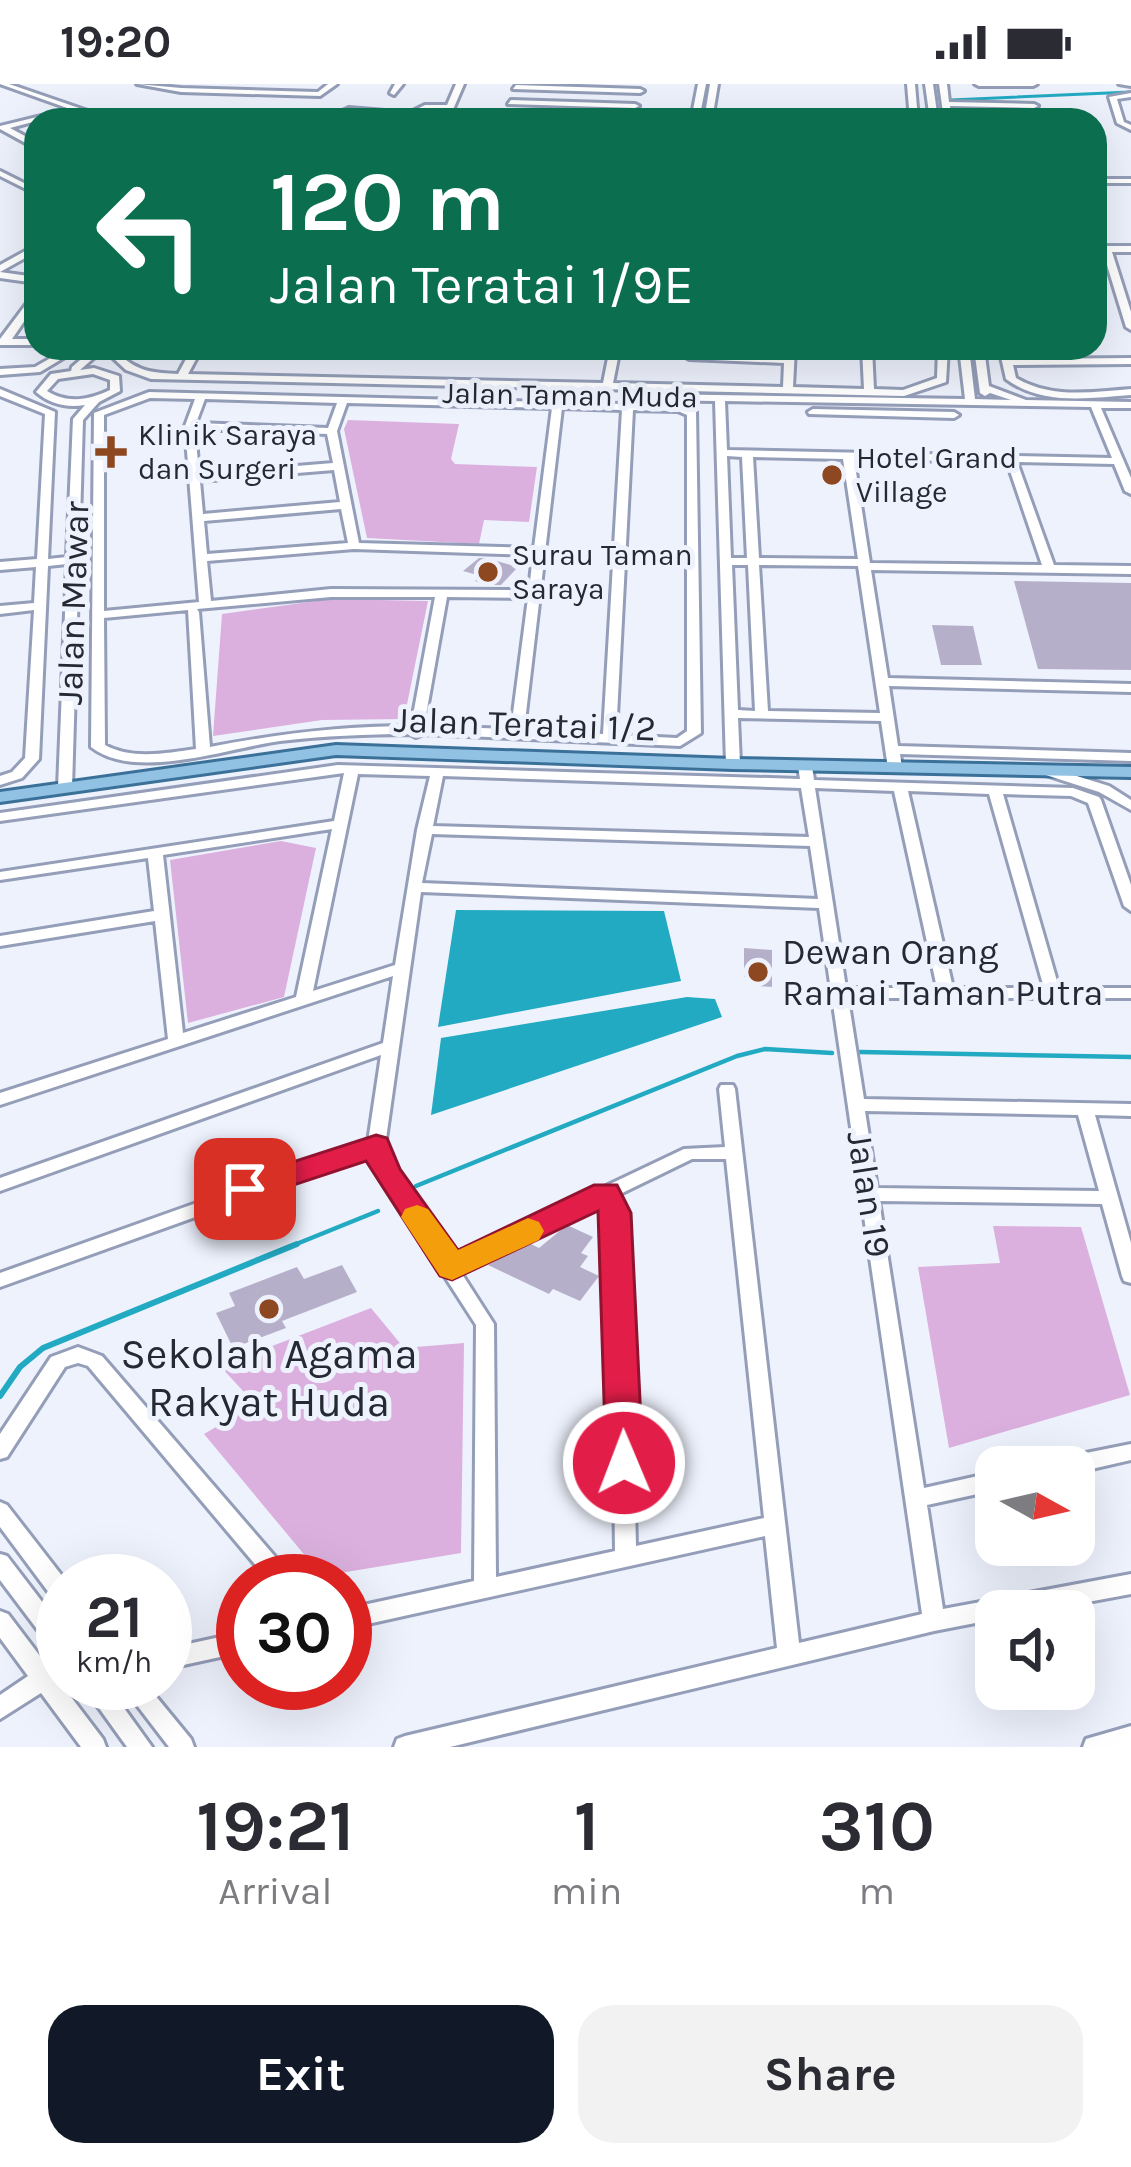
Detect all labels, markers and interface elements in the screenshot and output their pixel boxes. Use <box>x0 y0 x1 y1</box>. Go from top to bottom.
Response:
text: 19:20 <box>60 16 171 68</box>
text: 120 m <box>270 153 505 251</box>
icon: left <box>72 156 228 312</box>
text: Jalan Teratai 1/9E <box>270 253 694 317</box>
street label: Jalan Taman Muda <box>442 375 698 415</box>
place label: Klinik Saraya dan Surgeri <box>138 417 317 487</box>
marker: Klinik Saraya dan Surgeri <box>95 436 127 468</box>
place label: Hotel Grand Village <box>856 440 1017 510</box>
marker: Hotel Grand Village <box>819 462 845 488</box>
street label: Jalan Mawar <box>48 500 98 706</box>
place label: Surau Taman Saraya <box>512 537 693 607</box>
marker: Surau Taman Saraya <box>475 559 501 585</box>
street label: Jalan Teratai 1/2 <box>393 698 657 750</box>
place label: Dewan Orang Ramai Taman Putra <box>782 931 1103 1014</box>
marker: Dewan Orang Ramai Taman Putra <box>745 959 771 985</box>
street label: Jalan 19 <box>838 1128 900 1260</box>
pin <box>194 1138 296 1240</box>
icon: arrive <box>212 1156 278 1222</box>
marker: Sekolah Agama Rakyat Huda <box>256 1296 282 1322</box>
place label: Sekolah Agama Rakyat Huda <box>120 1329 418 1427</box>
position arrow <box>561 1400 687 1526</box>
north arrow <box>975 1446 1095 1566</box>
map controls <box>975 1446 1095 1710</box>
speed limit sign: 30 <box>216 1554 372 1710</box>
text: 21 <box>85 1582 143 1652</box>
button: sound <box>975 1590 1095 1710</box>
text: km/h <box>76 1644 152 1680</box>
text: 19:21 <box>196 1784 355 1868</box>
text: 1 <box>574 1784 599 1868</box>
text: 310 <box>819 1784 935 1868</box>
text: Arrival <box>218 1868 332 1914</box>
text: min <box>551 1868 622 1914</box>
text: m <box>858 1868 895 1914</box>
button: Exit <box>48 2005 554 2143</box>
button: Share <box>578 2005 1083 2143</box>

